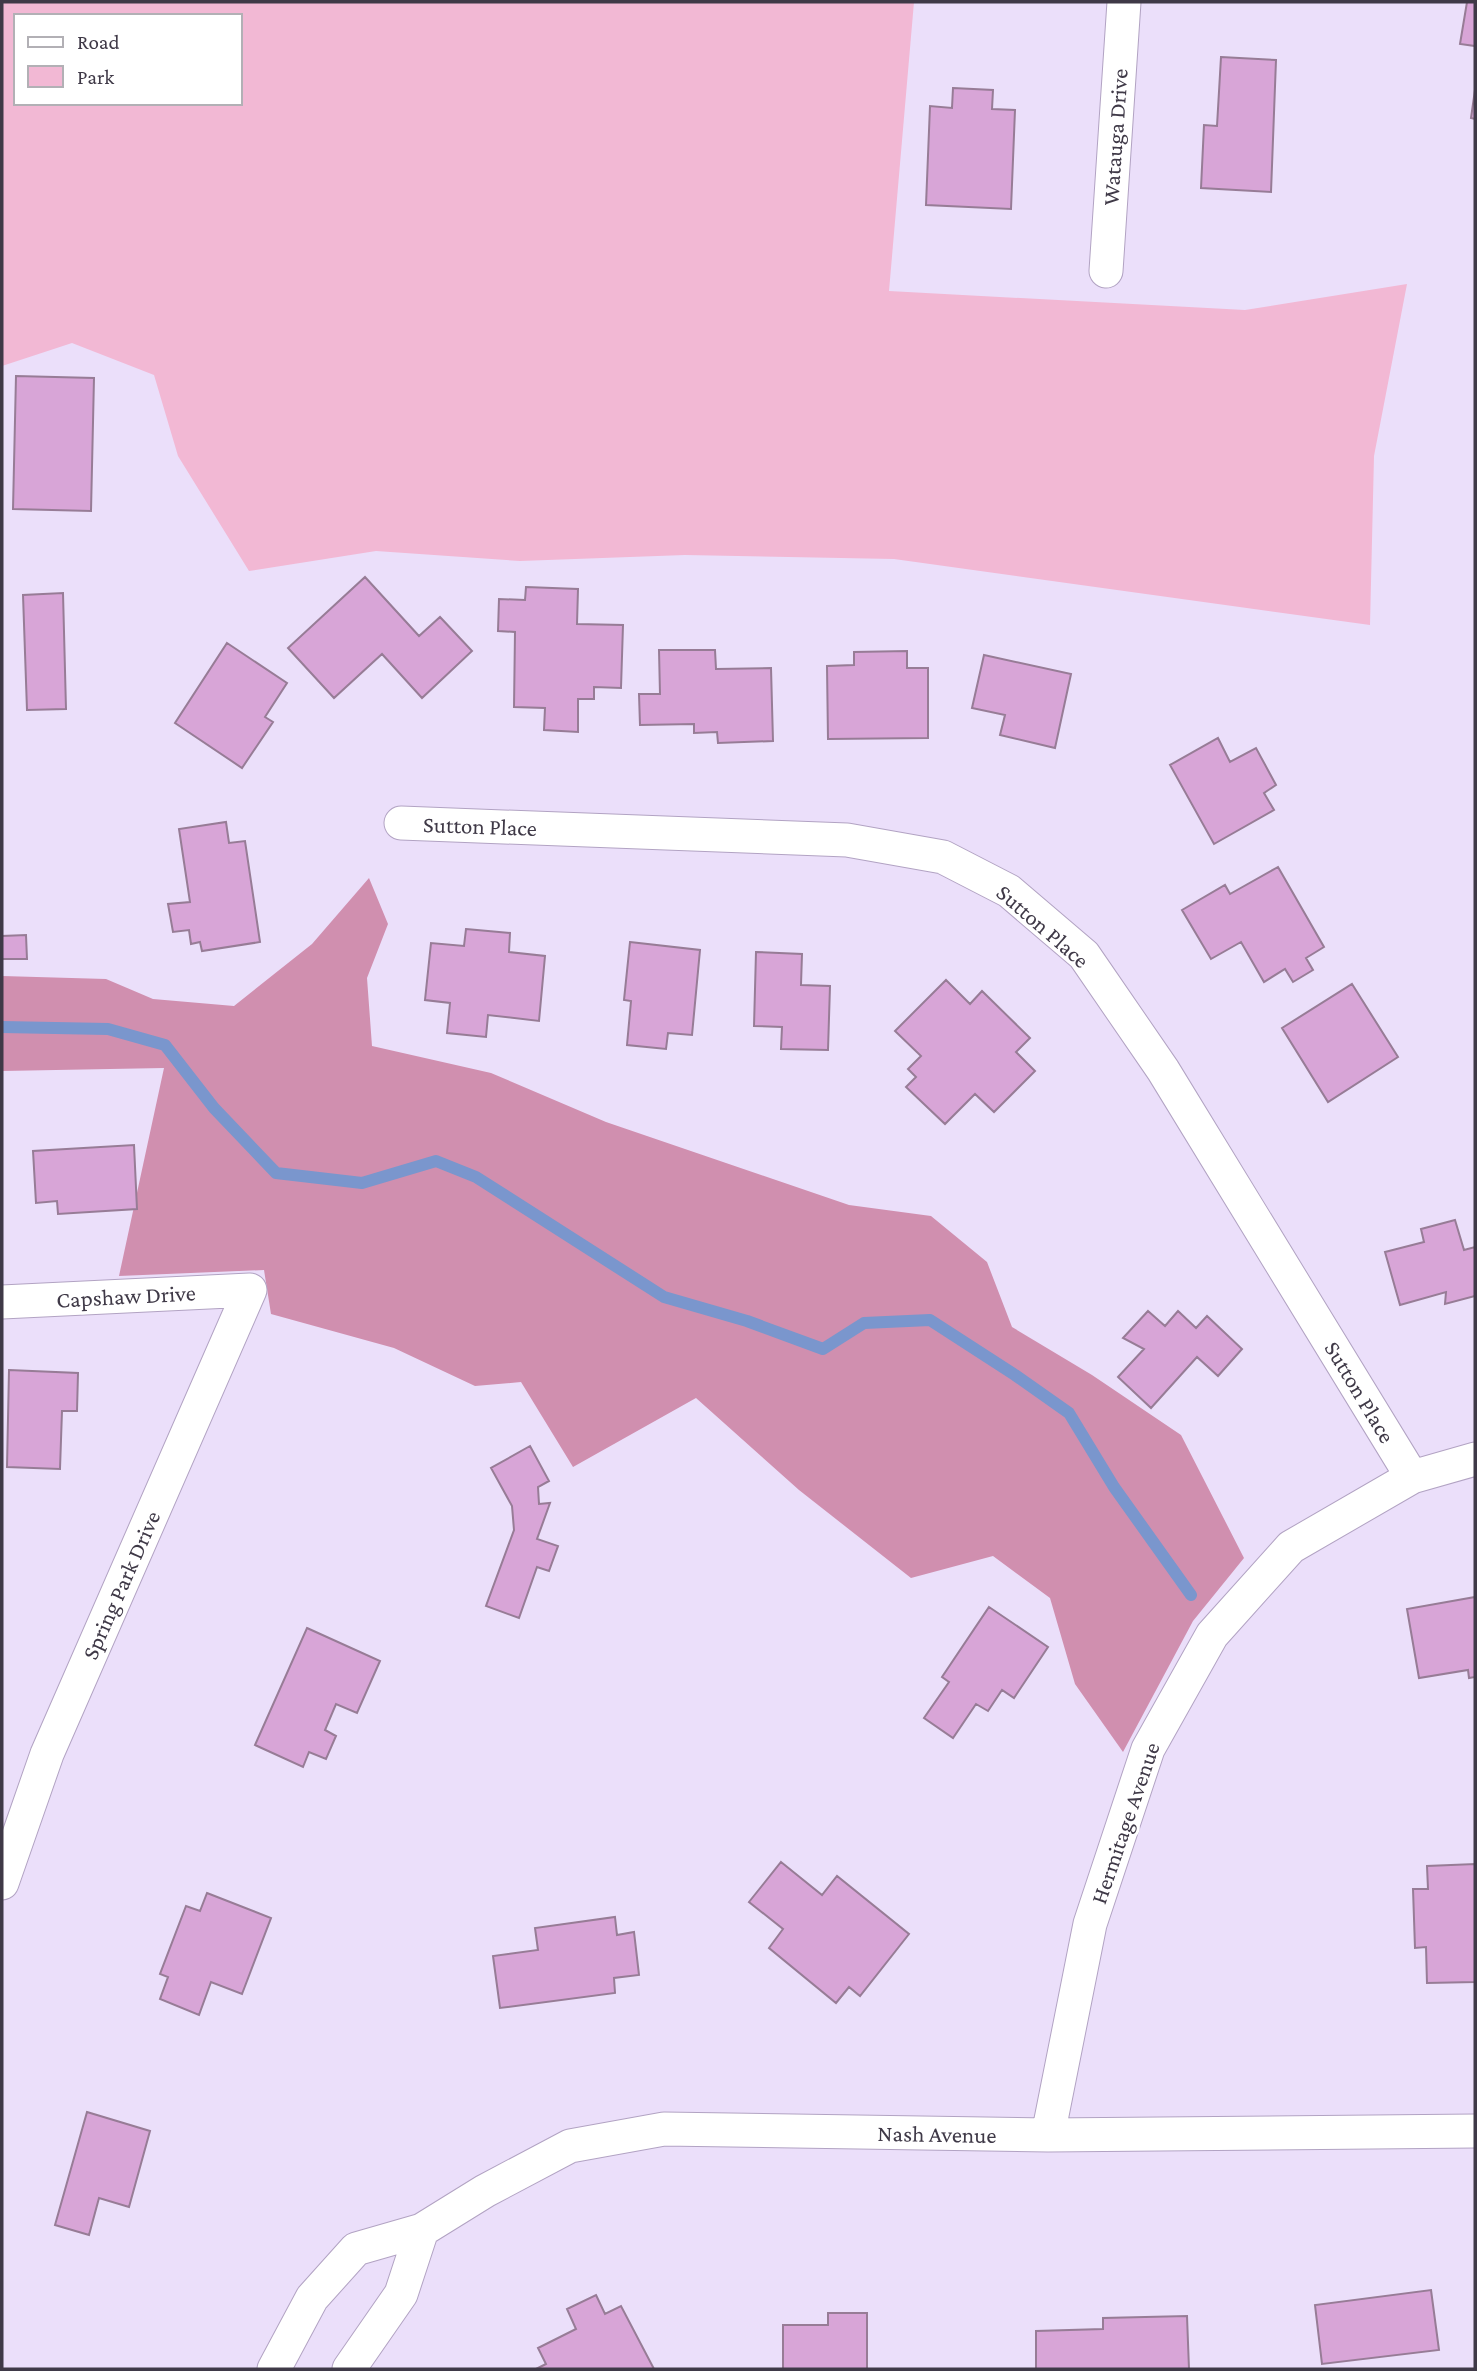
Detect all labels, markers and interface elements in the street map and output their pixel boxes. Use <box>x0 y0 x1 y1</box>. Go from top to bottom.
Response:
legend <box>14 14 242 105</box>
text: Road <box>77 30 120 54</box>
text: Park <box>77 65 114 89</box>
street label: Watauga Drive <box>1097 68 1133 206</box>
street label: Sutton Place <box>423 811 537 841</box>
street label: Sutton Place <box>991 879 1095 973</box>
street label: Capshaw Drive <box>56 1279 196 1313</box>
street label: Sutton Place <box>1320 1336 1400 1448</box>
street label: Spring Park Drive <box>77 1507 165 1663</box>
street label: Hermitage Avenue <box>1085 1739 1165 1907</box>
street label: Nash Avenue <box>877 2120 997 2148</box>

